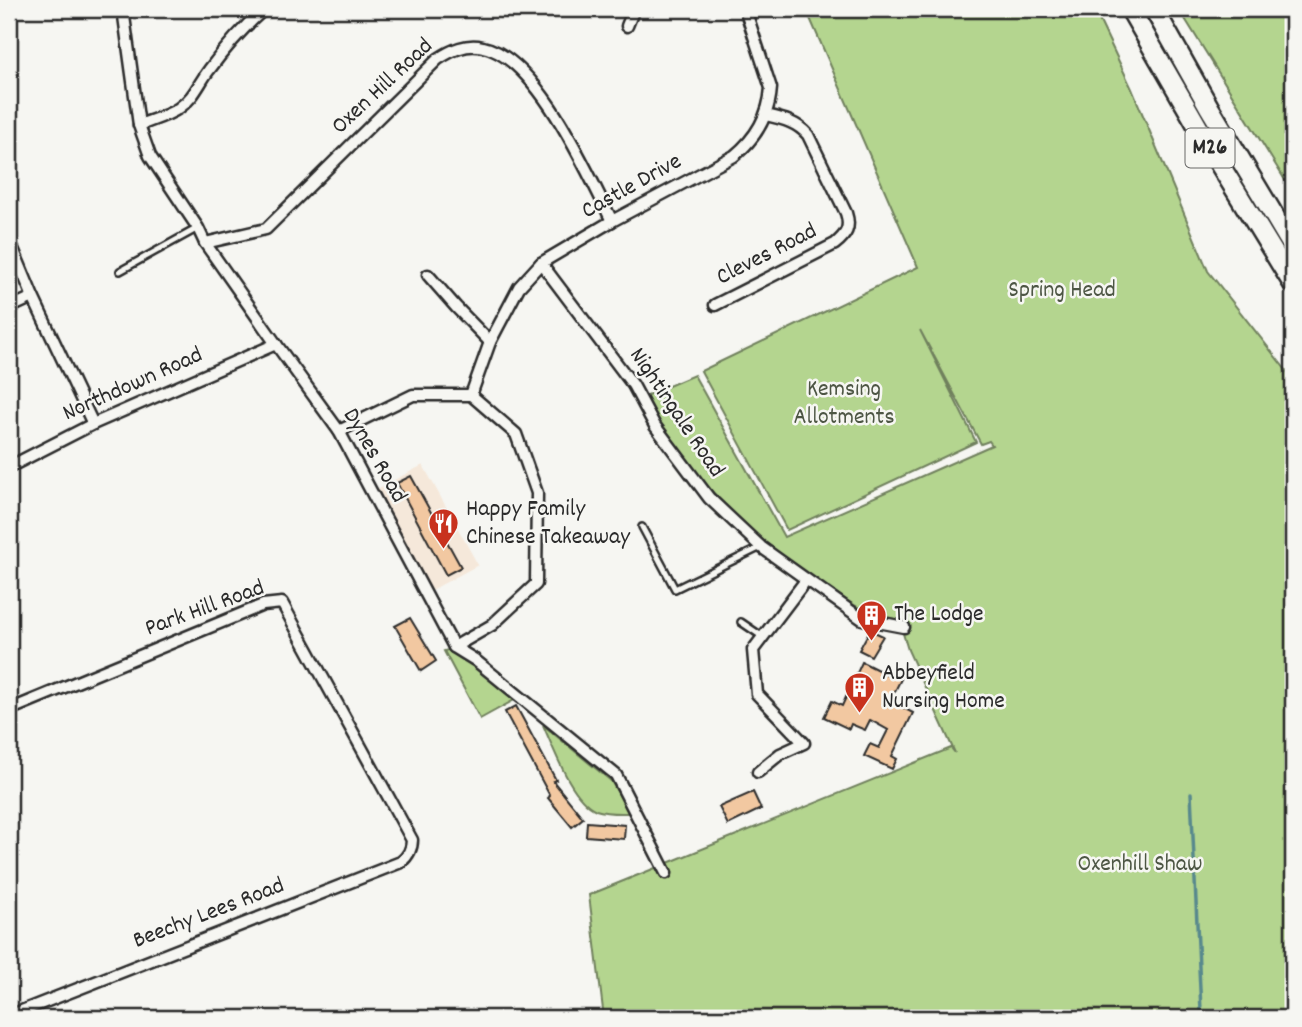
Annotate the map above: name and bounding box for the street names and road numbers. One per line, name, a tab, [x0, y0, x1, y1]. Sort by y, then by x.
street label: Oxen Hill Road	[324, 31, 442, 143]
road number: M26	[1186, 128, 1234, 168]
street label: Castle Drive	[576, 145, 688, 229]
street label: Cleves Road	[711, 215, 823, 295]
street label: Northdown Road	[57, 339, 209, 431]
street label: Nightingale Road	[620, 341, 732, 485]
street label: Dynes Road	[333, 402, 415, 510]
street label: Park Hill Road	[141, 572, 269, 646]
street label: Beechy Lees Road	[128, 869, 290, 959]

